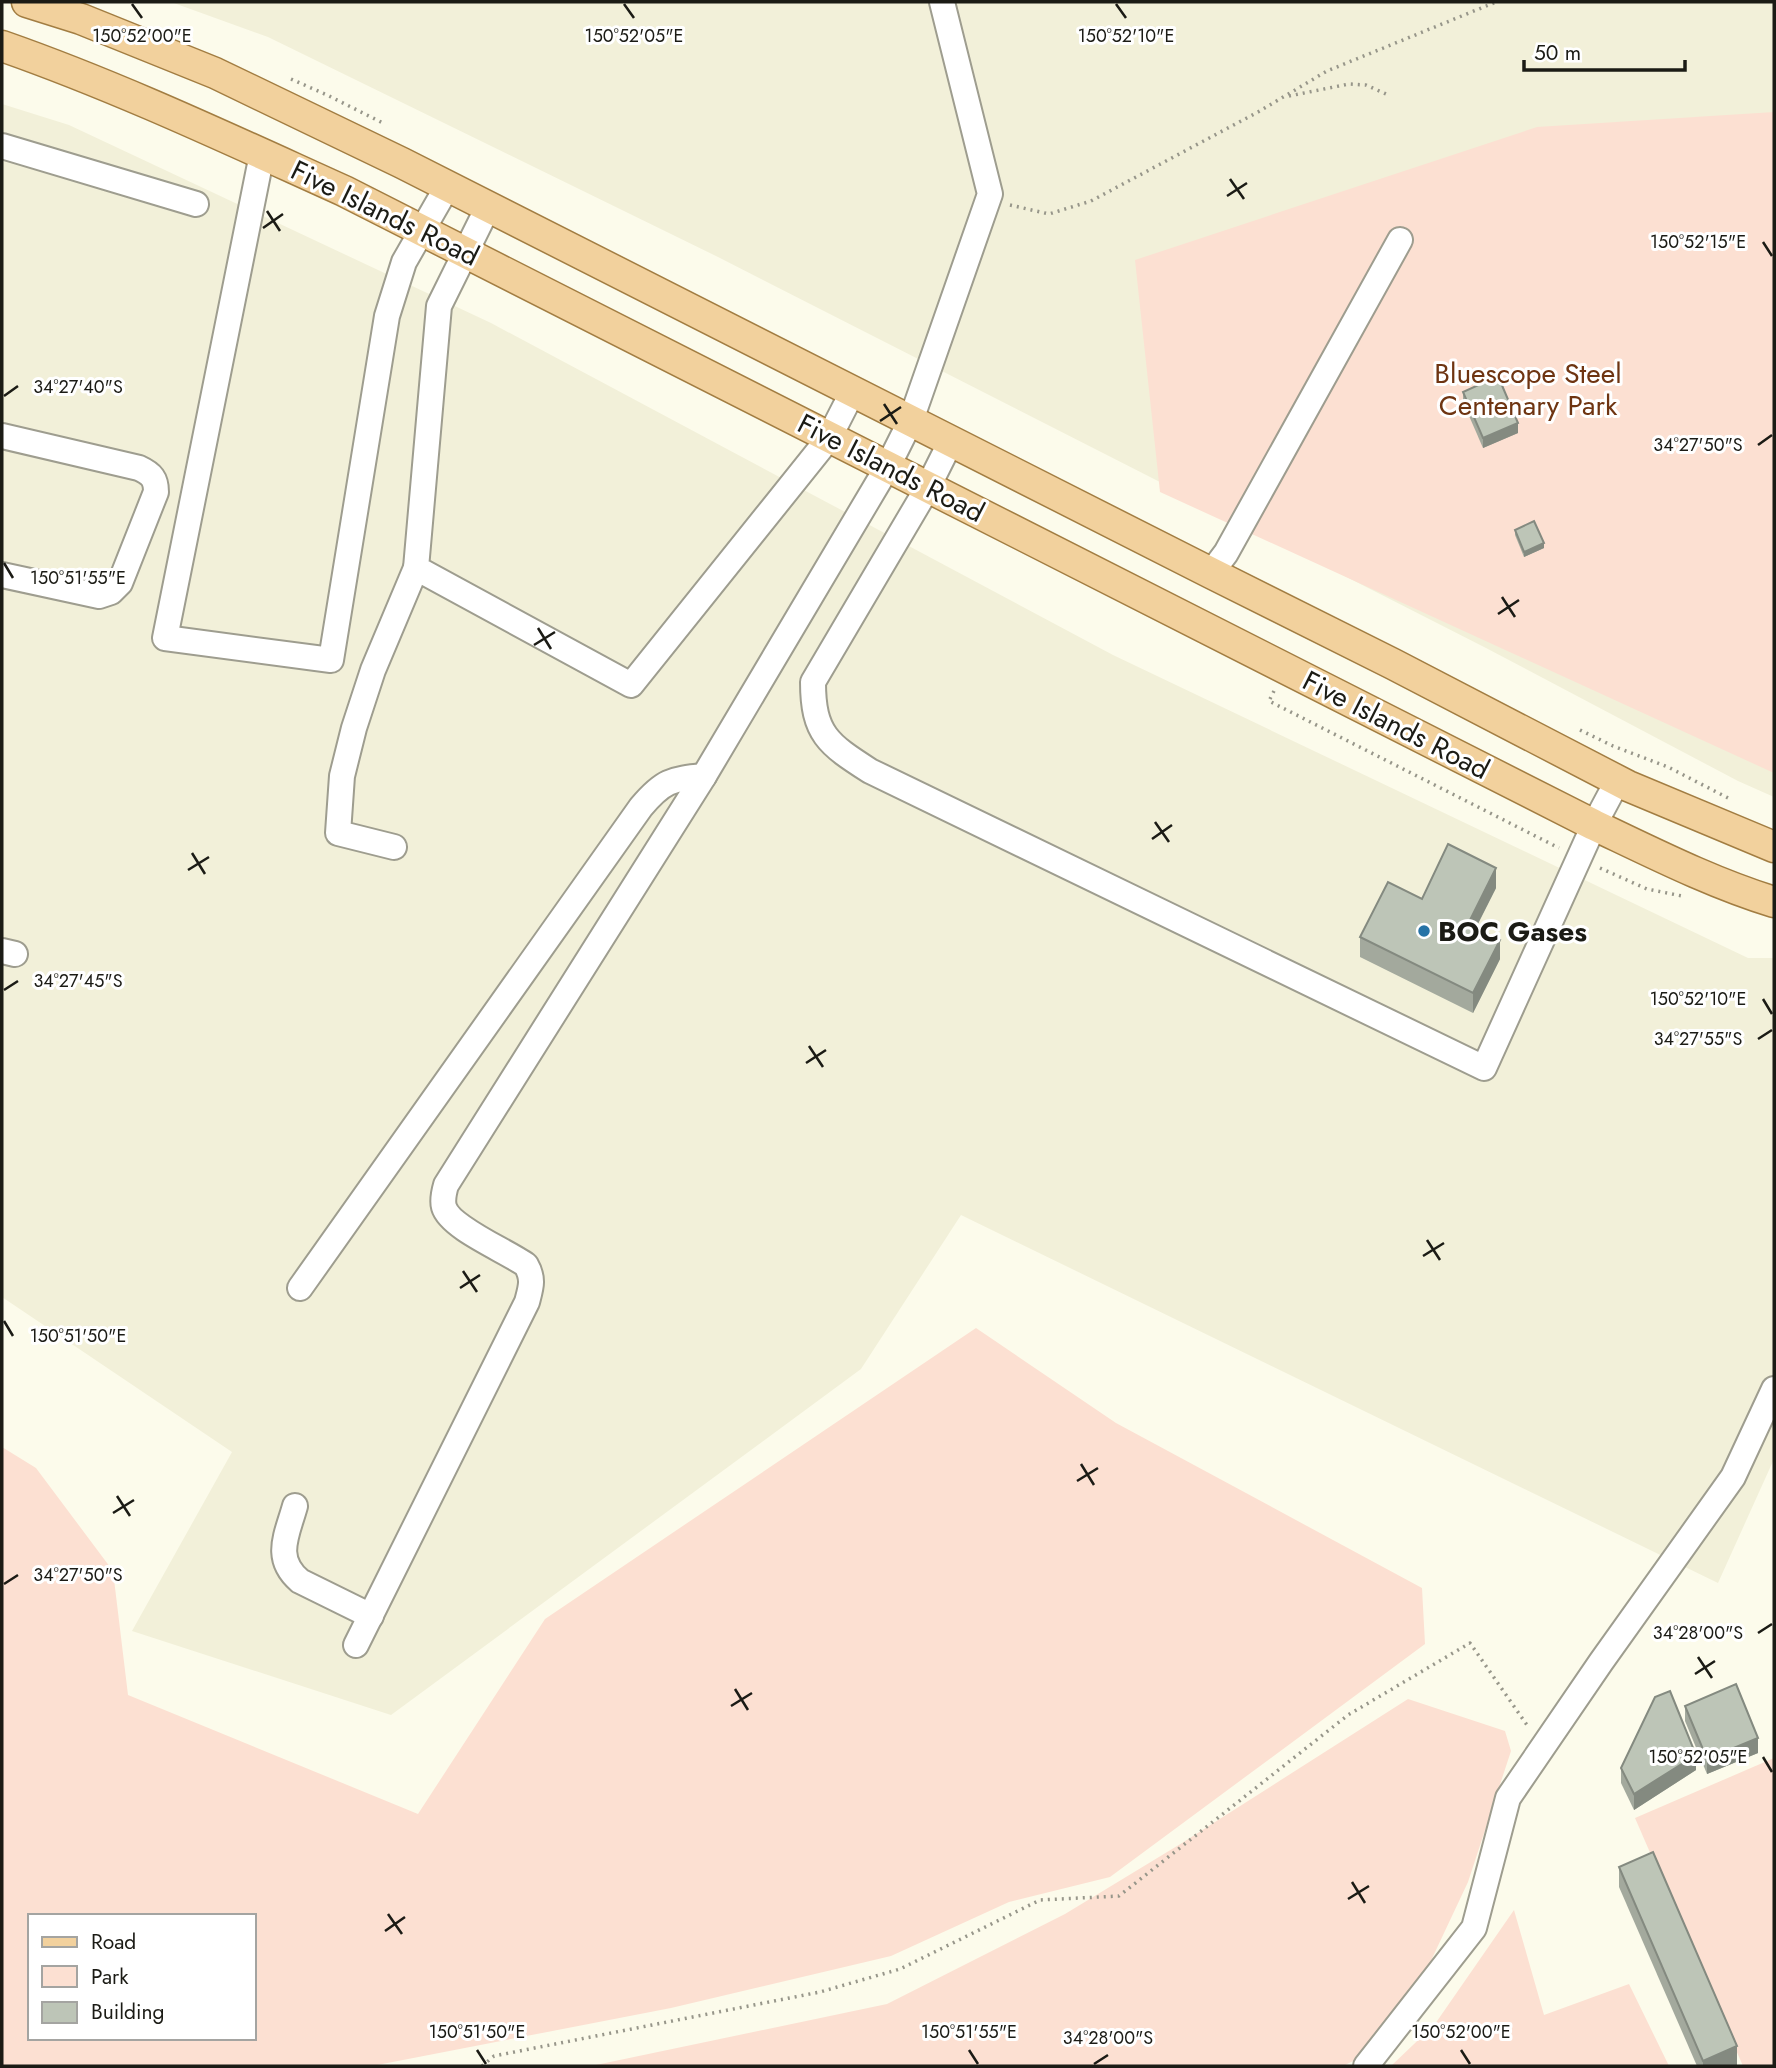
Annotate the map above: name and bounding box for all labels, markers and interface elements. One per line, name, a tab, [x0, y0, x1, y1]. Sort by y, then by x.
text: 150°52'00"E	[92, 23, 192, 49]
text: 150°52'05"E	[585, 23, 683, 49]
text: 150°52'10"E	[1078, 23, 1174, 49]
scale bar	[1524, 28, 1685, 72]
text: 50 m	[1534, 38, 1581, 68]
street label: Five Islands Road	[284, 150, 486, 276]
text: 150°52'15"E	[1650, 229, 1746, 255]
park label: Bluescope Steel Centenary Park	[1434, 353, 1622, 426]
text: 34°27'40"S	[33, 374, 123, 400]
street label: Five Islands Road	[790, 403, 992, 533]
text: 34°27'50"S	[1653, 432, 1743, 458]
text: 150°51'55"E	[30, 565, 126, 591]
street label: Five Islands Road	[1295, 660, 1497, 790]
place label: BOC Gases	[1438, 911, 1587, 952]
marker: BOC Gases	[1416, 923, 1432, 939]
text: 34°27'45"S	[33, 968, 123, 994]
text: 150°52'10"E	[1650, 986, 1746, 1012]
text: 34°27'55"S	[1654, 1026, 1742, 1052]
text: 150°51'50"E	[30, 1323, 126, 1349]
text: 34°27'50"S	[33, 1562, 123, 1588]
text: 34°28'00"S	[1653, 1620, 1743, 1646]
text: 150°52'05"E	[1649, 1744, 1747, 1770]
legend	[28, 1914, 256, 2040]
text: Road	[91, 1927, 136, 1957]
text: Park	[91, 1962, 129, 1992]
text: Building	[91, 1997, 164, 2027]
text: 150°51'50"E	[429, 2019, 525, 2045]
text: 150°51'55"E	[921, 2019, 1017, 2045]
text: 150°52'00"E	[1411, 2019, 1511, 2045]
text: 34°28'00"S	[1063, 2025, 1153, 2051]

